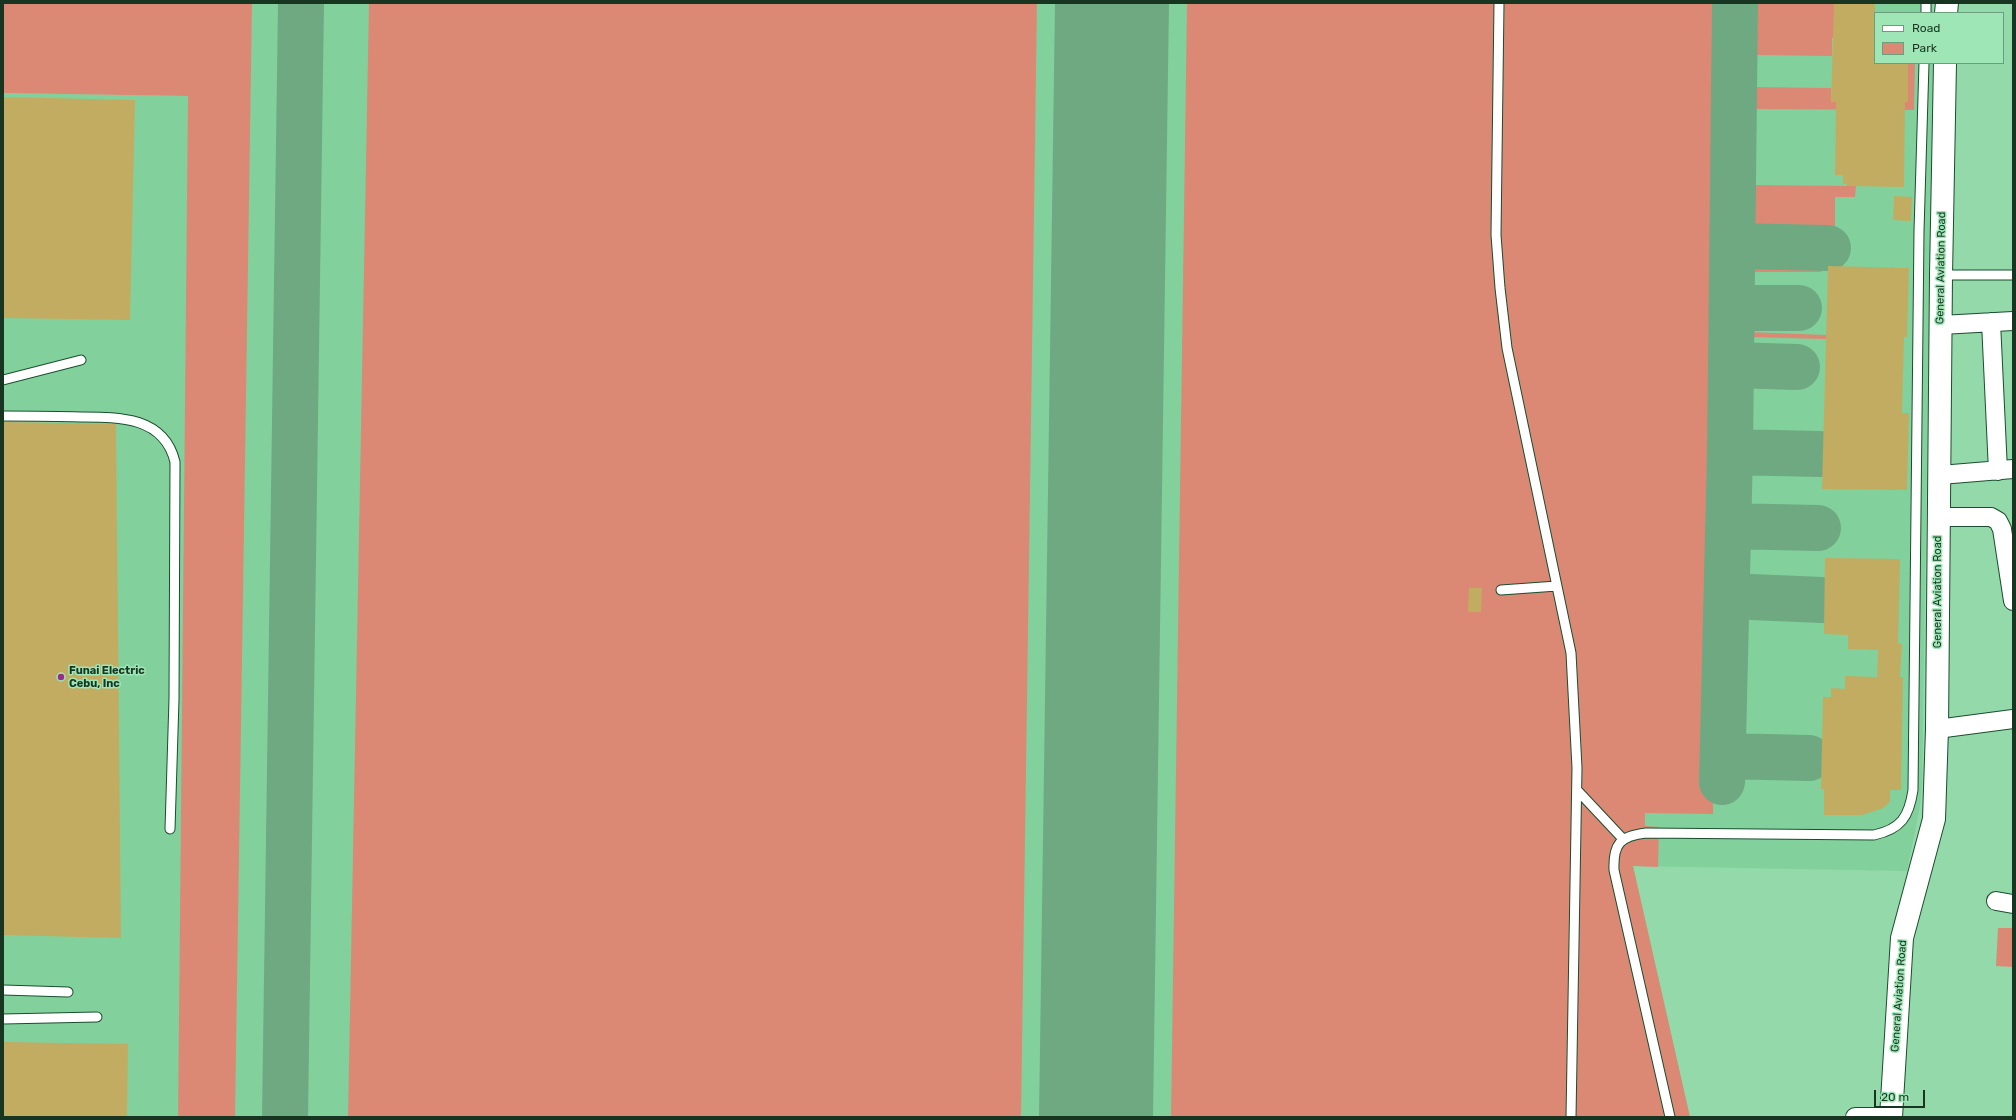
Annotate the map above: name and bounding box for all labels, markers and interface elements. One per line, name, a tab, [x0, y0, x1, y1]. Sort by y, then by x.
legend	[1874, 12, 2004, 64]
text: Road	[1912, 21, 1940, 35]
text: Park	[1912, 41, 1937, 55]
street label: General Aviation Road	[1933, 212, 1949, 324]
street label: General Aviation Road	[1931, 536, 1945, 648]
place label: Funai Electric Cebu, Inc	[69, 664, 145, 690]
marker: Funai Electric Cebu, Inc	[56, 672, 66, 682]
street label: General Aviation Road	[1888, 939, 1910, 1053]
scale bar	[1876, 1082, 1927, 1108]
text: 20 m	[1881, 1090, 1909, 1104]

